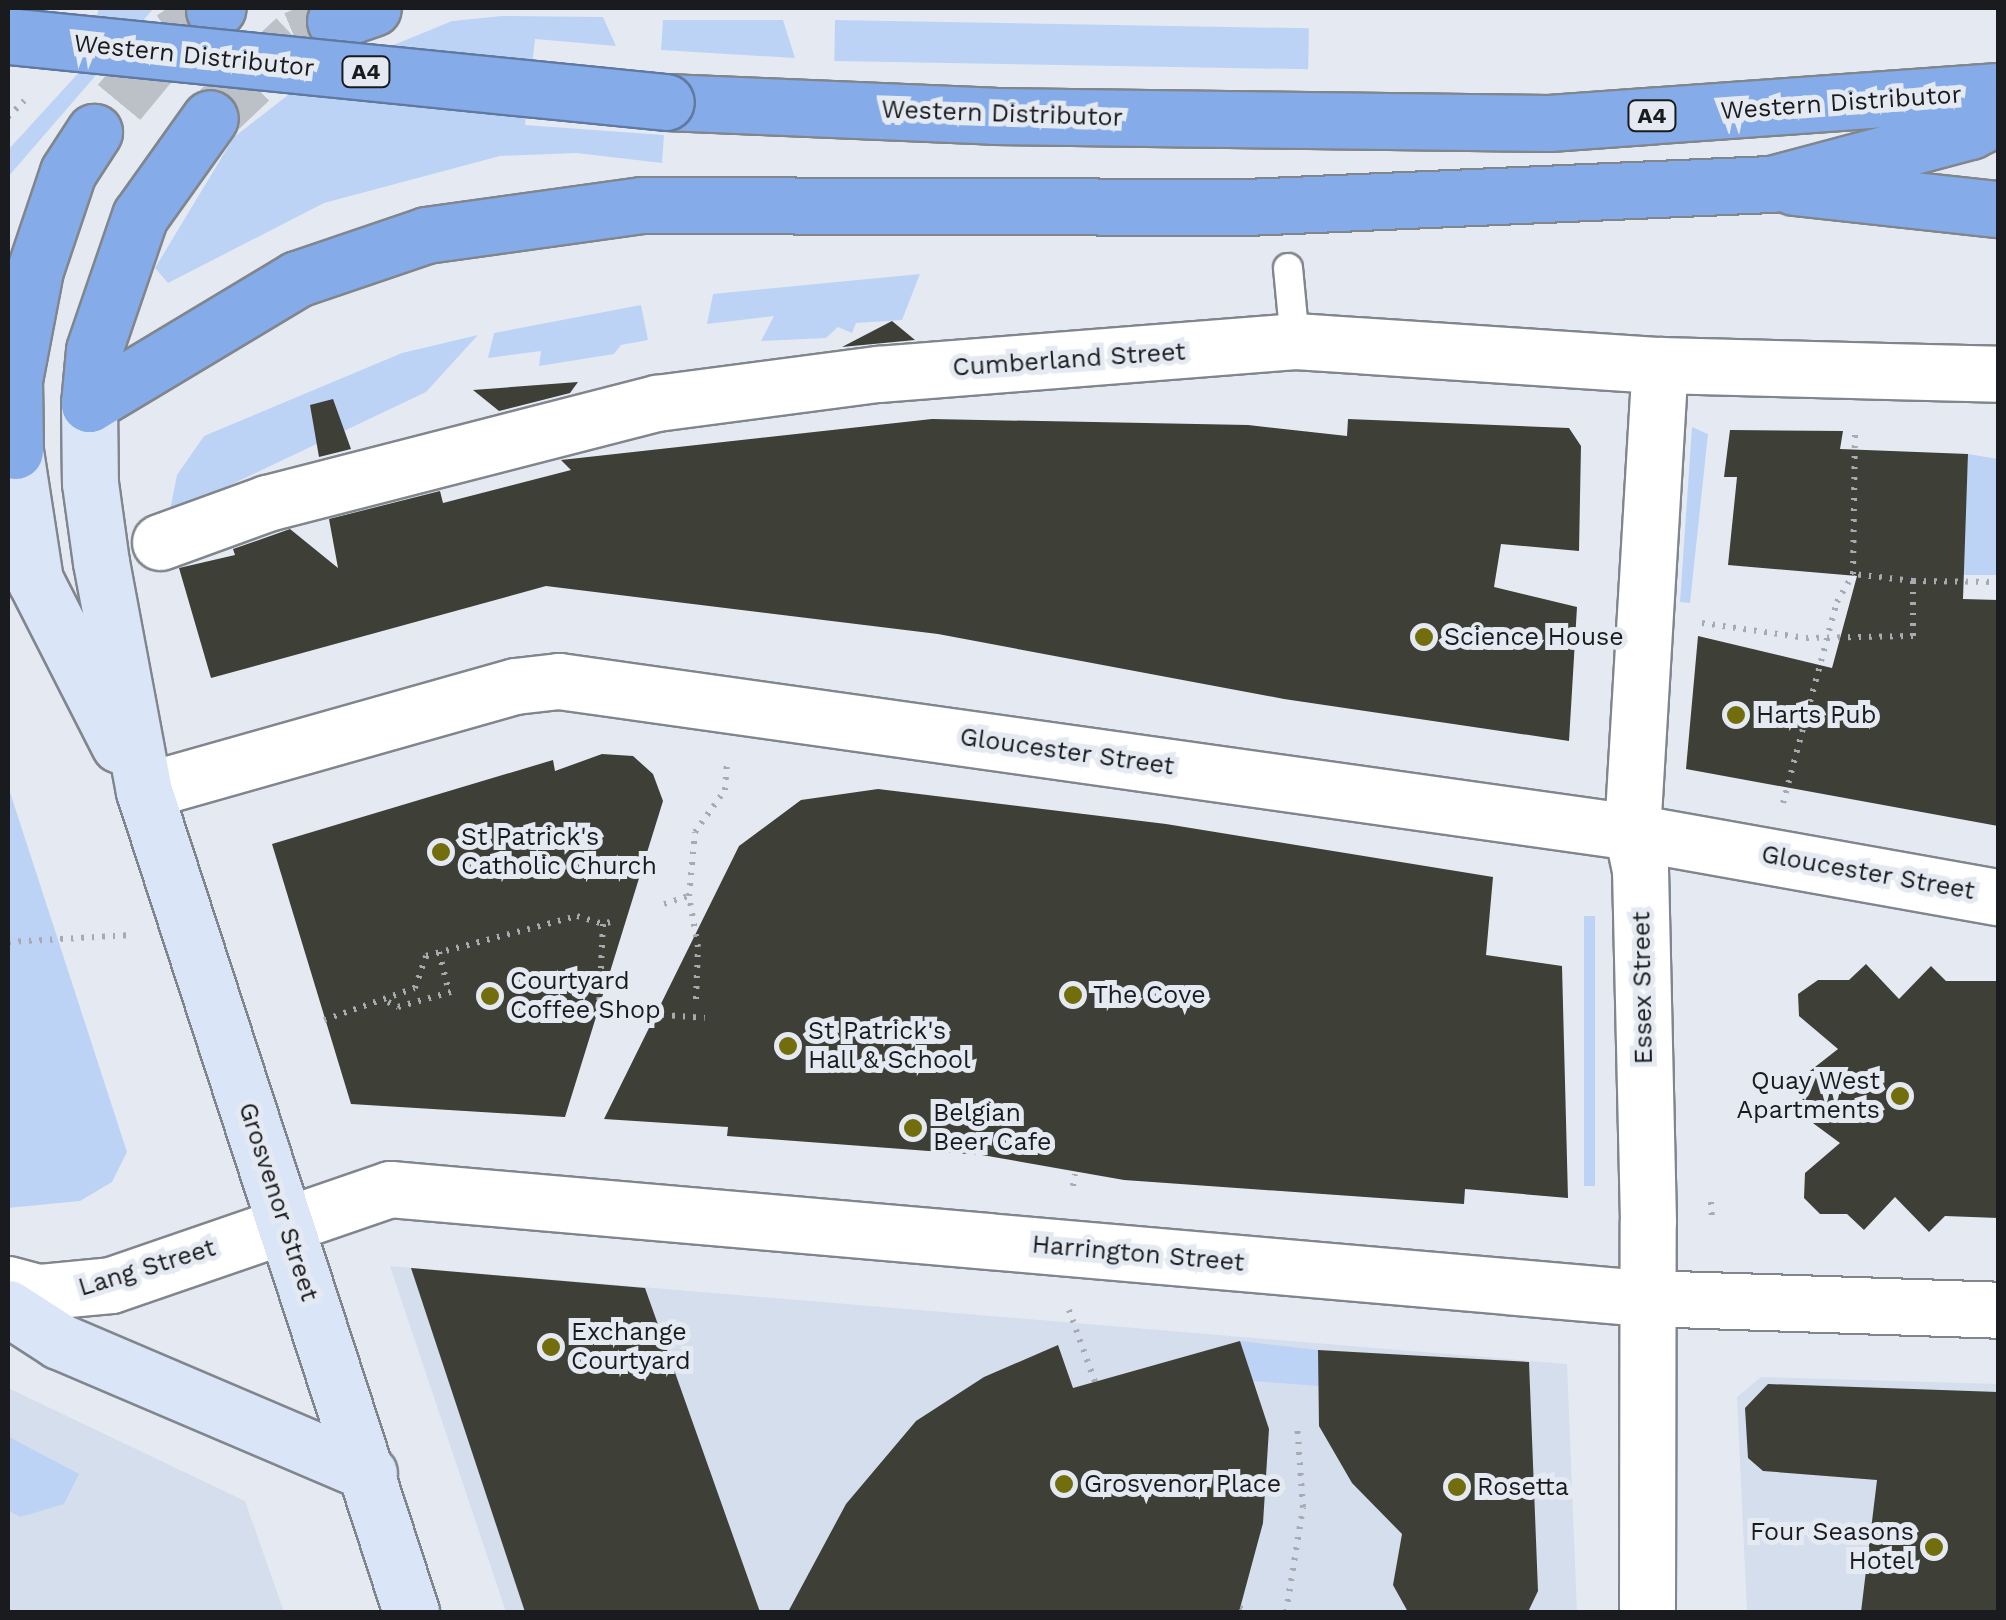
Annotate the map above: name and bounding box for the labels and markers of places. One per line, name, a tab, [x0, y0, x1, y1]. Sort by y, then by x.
place label: Science House	[1444, 622, 1624, 652]
marker: Science House	[1413, 626, 1435, 648]
place label: Harts Pub	[1756, 700, 1876, 730]
marker: Harts Pub	[1725, 704, 1747, 726]
place label: St Patrick's Catholic Church	[461, 823, 657, 882]
marker: St Patrick's Catholic Church	[430, 841, 452, 863]
place label: Courtyard Coffee Shop	[510, 967, 661, 1026]
place label: The Cove	[1093, 980, 1206, 1010]
marker: The Cove	[1062, 984, 1084, 1006]
marker: Courtyard Coffee Shop	[479, 985, 501, 1007]
place label: St Patrick's Hall & School	[808, 1017, 971, 1076]
marker: St Patrick's Hall & School	[777, 1035, 799, 1057]
place label: Quay West Apartments	[1737, 1067, 1880, 1126]
marker: Quay West Apartments	[1889, 1085, 1911, 1107]
place label: Belgian Beer Cafe	[933, 1099, 1052, 1158]
marker: Belgian Beer Cafe	[902, 1117, 924, 1139]
place label: Exchange Courtyard	[571, 1318, 691, 1377]
marker: Exchange Courtyard	[540, 1336, 562, 1358]
place label: Grosvenor Place	[1084, 1469, 1282, 1499]
place label: Rosetta	[1477, 1472, 1569, 1502]
marker: Grosvenor Place	[1053, 1473, 1075, 1495]
marker: Rosetta	[1446, 1476, 1468, 1498]
place label: Four Seasons Hotel	[1750, 1518, 1914, 1577]
marker: Four Seasons Hotel	[1923, 1536, 1945, 1558]

